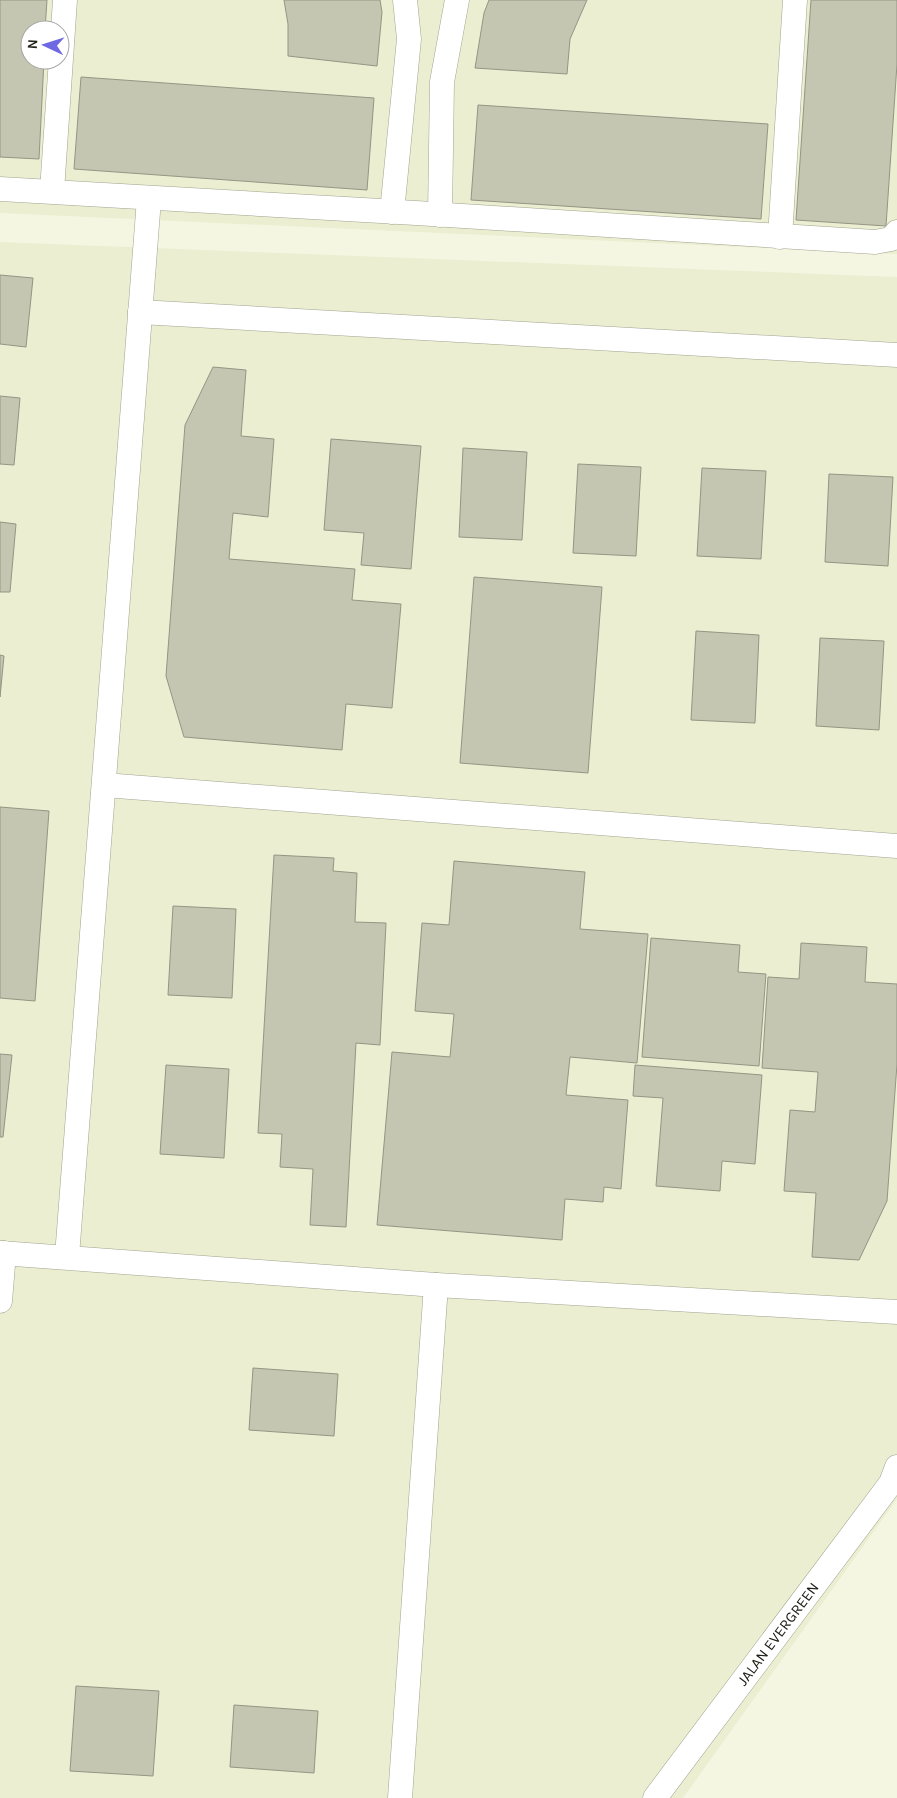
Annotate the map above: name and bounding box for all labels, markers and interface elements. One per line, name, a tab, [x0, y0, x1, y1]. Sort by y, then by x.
north arrow	[20, 20, 70, 70]
text: N	[24, 39, 41, 50]
street label: JALAN EVERGREEN	[733, 1579, 823, 1689]

